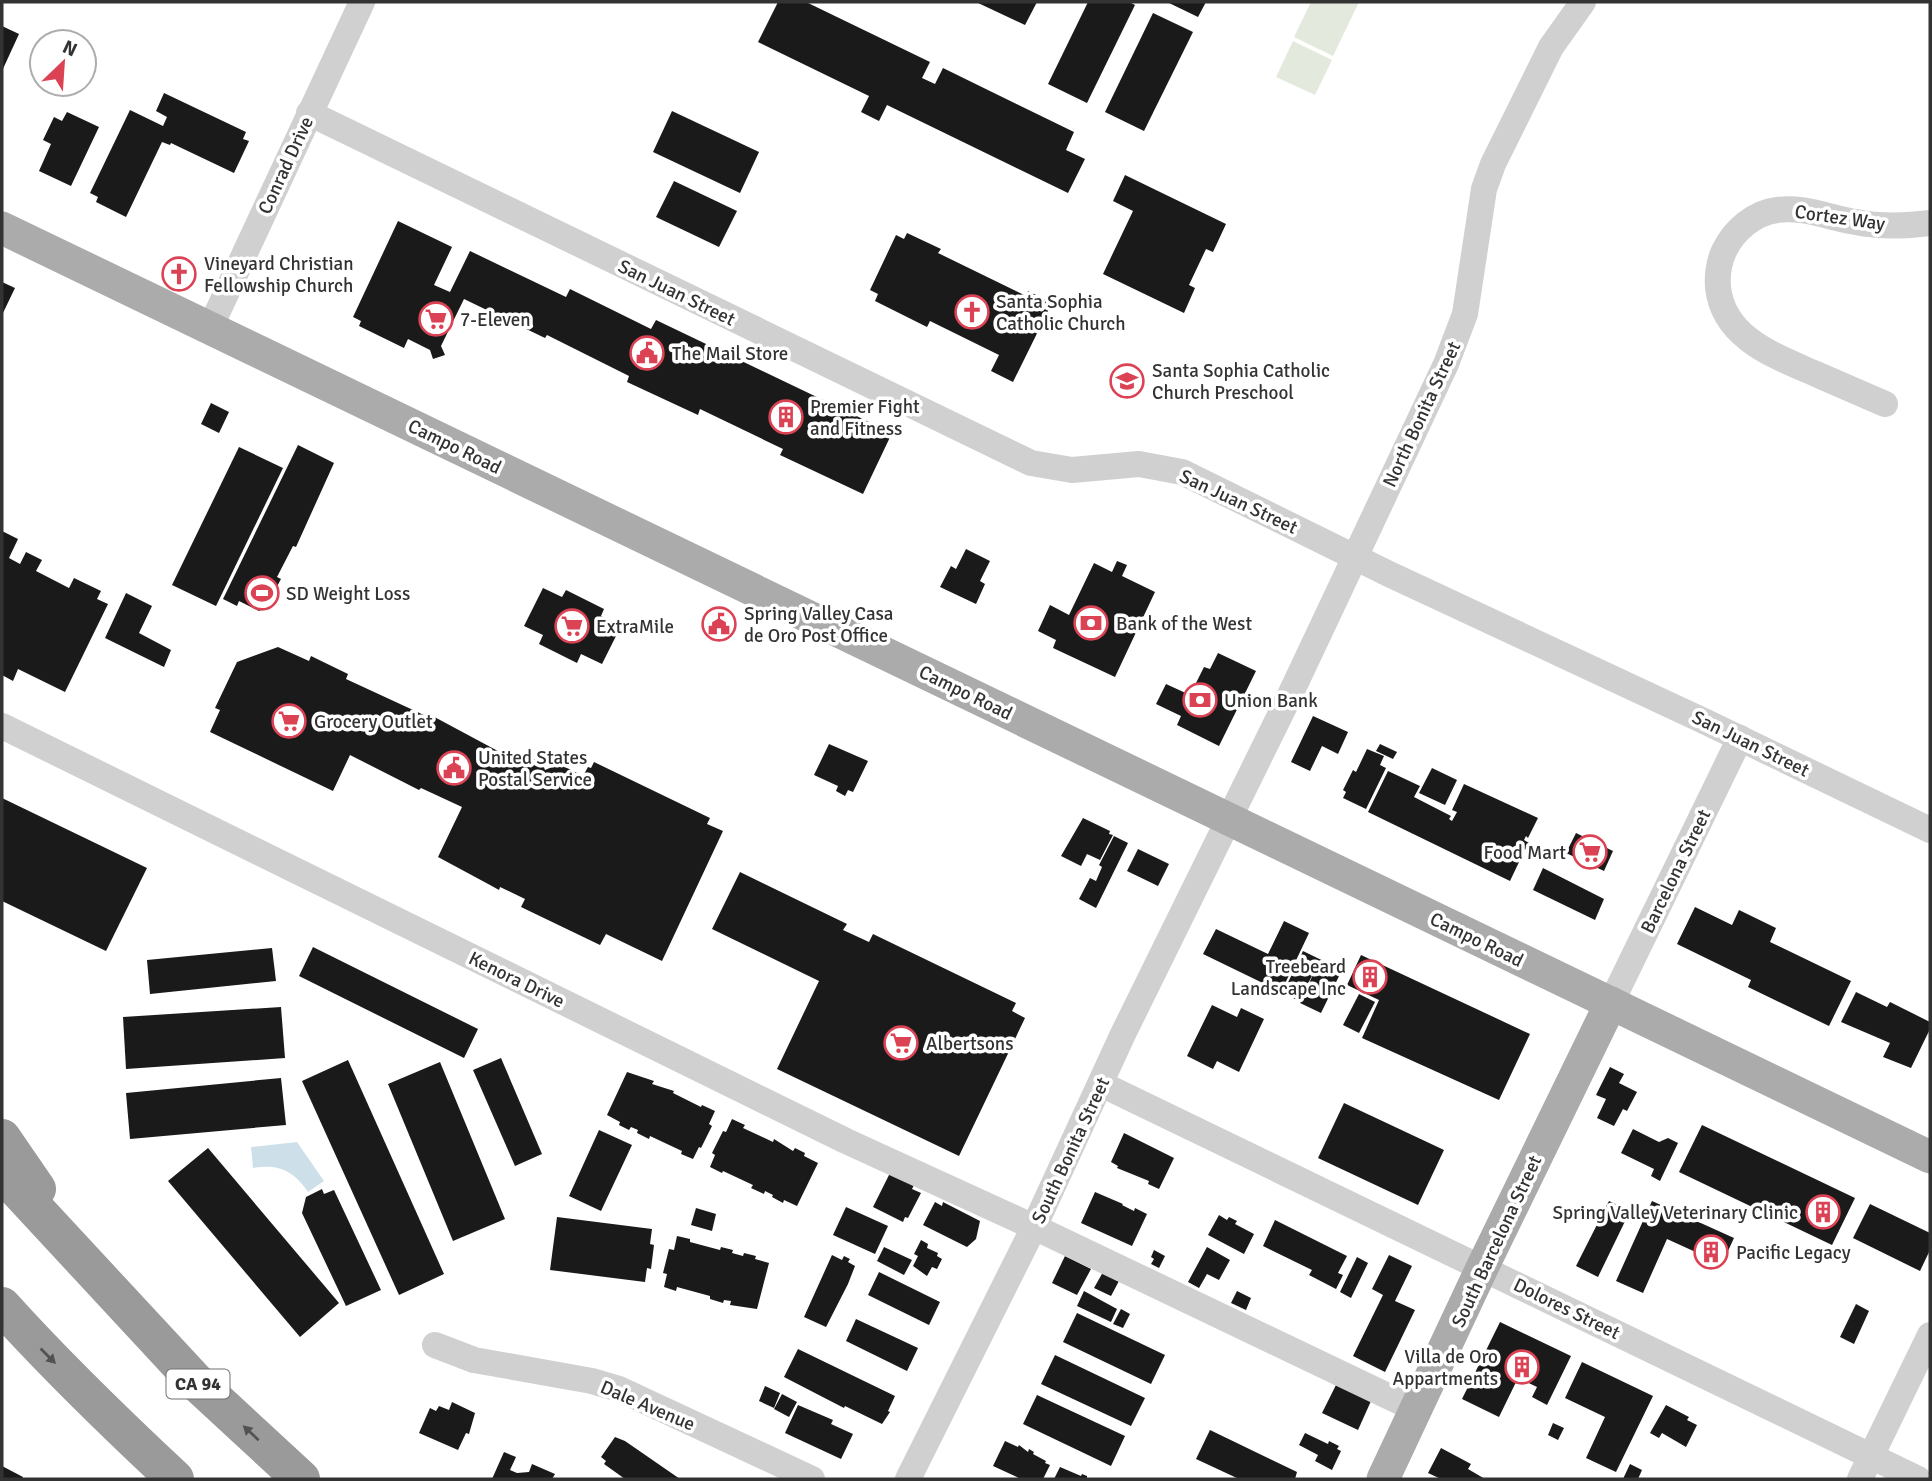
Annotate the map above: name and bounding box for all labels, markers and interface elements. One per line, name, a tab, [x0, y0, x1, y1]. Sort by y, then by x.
north arrow	[28, 28, 98, 98]
text: N	[59, 35, 81, 62]
street label: Conrad Drive	[253, 113, 319, 218]
street label: Cortez Way	[1793, 200, 1887, 236]
place label: Vineyard Christian Fellowship Church	[204, 252, 354, 298]
street label: San Juan Street	[614, 254, 739, 332]
church icon: Vineyard Christian Fellowship Church	[160, 255, 198, 293]
place label: Santa Sophia Catholic Church	[996, 290, 1126, 336]
church icon: Santa Sophia Catholic Church	[953, 293, 991, 331]
supermarket icon: 7-Eleven	[417, 300, 455, 338]
place label: 7-Eleven	[460, 308, 531, 332]
public building icon: The Mail Store	[628, 334, 666, 372]
street label: North Bonita Street	[1378, 337, 1466, 491]
place label: The Mail Store	[672, 342, 788, 366]
place label: Santa Sophia Catholic Church Preschool	[1152, 359, 1330, 405]
school or university icon: Santa Sophia Catholic Church Preschool	[1108, 362, 1146, 400]
place label: Premier Fight and Fitness	[810, 395, 920, 441]
building icon: Premier Fight and Fitness	[767, 398, 805, 436]
street label: Campo Road	[404, 414, 505, 480]
street label: San Juan Street	[1176, 464, 1302, 540]
sports icon: SD Weight Loss	[243, 574, 281, 612]
place label: SD Weight Loss	[286, 582, 410, 606]
place label: Spring Valley Casa de Oro Post Office	[744, 602, 893, 648]
bank icon: Bank of the West	[1072, 604, 1110, 642]
public building icon: Spring Valley Casa de Oro Post Office	[700, 605, 738, 643]
supermarket icon: ExtraMile	[553, 607, 591, 645]
place label: Bank of the West	[1116, 612, 1252, 636]
place label: ExtraMile	[596, 615, 674, 639]
street label: Campo Road	[915, 660, 1016, 726]
bank icon: Union Bank	[1181, 681, 1219, 719]
place label: Union Bank	[1224, 689, 1318, 713]
supermarket icon: Grocery Outlet	[270, 702, 308, 740]
street label: San Juan Street	[1688, 705, 1813, 783]
place label: Grocery Outlet	[314, 710, 433, 734]
place label: United States Postal Service	[478, 746, 592, 792]
public building icon: United States Postal Service	[435, 749, 473, 787]
street label: Barcelona Street	[1636, 805, 1716, 937]
supermarket icon: Food Mart	[1571, 833, 1609, 871]
place label: Food Mart	[1484, 841, 1566, 865]
street label: Campo Road	[1426, 907, 1527, 973]
street label: Kenora Drive	[465, 946, 569, 1013]
place label: Treebeard Landscape Inc	[1231, 955, 1346, 1001]
building icon: Treebeard Landscape Inc	[1351, 958, 1389, 996]
supermarket icon: Albertsons	[882, 1024, 920, 1062]
place label: Albertsons	[926, 1032, 1013, 1056]
street label: South Bonita Street	[1026, 1073, 1115, 1227]
street label: South Barcelona Street	[1446, 1151, 1547, 1331]
building icon: Spring Valley Veterinary Clinic	[1804, 1193, 1842, 1231]
place label: Spring Valley Veterinary Clinic	[1552, 1201, 1798, 1225]
building icon: Pacific Legacy	[1692, 1233, 1730, 1271]
place label: Pacific Legacy	[1736, 1241, 1851, 1265]
street label: Dolores Street	[1509, 1273, 1624, 1345]
place label: Villa de Oro Appartments	[1393, 1345, 1498, 1391]
one-way arrow	[40, 1348, 56, 1364]
building icon: Villa de Oro Appartments	[1503, 1348, 1541, 1386]
road number: CA 94	[166, 1370, 230, 1399]
street label: Dale Avenue	[597, 1375, 698, 1437]
one-way arrow	[242, 1425, 260, 1441]

